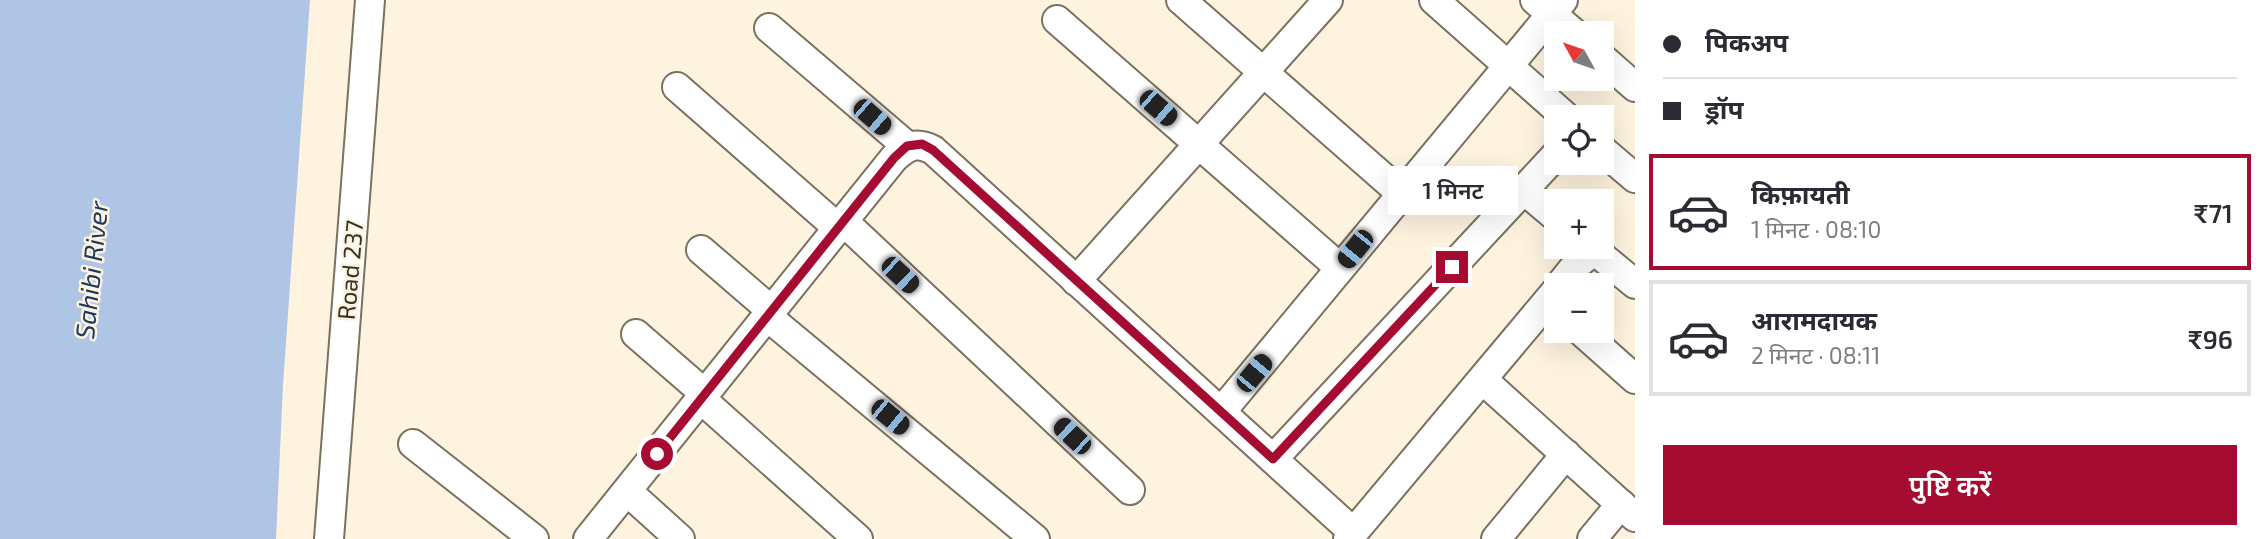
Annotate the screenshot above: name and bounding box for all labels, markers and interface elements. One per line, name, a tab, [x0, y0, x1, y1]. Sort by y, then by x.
north arrow	[1544, 21, 1614, 91]
map controls	[1544, 21, 1614, 343]
text: पिकअप	[1705, 26, 1788, 57]
car	[1136, 86, 1181, 130]
text: ड्रॉप	[1705, 93, 1743, 124]
car	[850, 95, 895, 139]
button: locate	[1544, 105, 1614, 175]
callout: 1 मिनट	[1387, 166, 1517, 215]
text: 1 मिनट	[1422, 176, 1484, 204]
text: किफ़ायती	[1751, 178, 1850, 209]
icon: car	[1667, 181, 1730, 244]
button: +	[1544, 189, 1614, 259]
text: ₹71	[2193, 197, 2233, 228]
water label: Sahibi River	[68, 199, 113, 340]
text: 1 मिनट · 08:10	[1751, 215, 1881, 243]
street label: Road 237	[331, 219, 368, 321]
car	[1334, 226, 1377, 272]
route end	[1436, 251, 1468, 283]
car	[878, 253, 923, 297]
button: −	[1544, 273, 1614, 343]
text: आरामदायक	[1751, 304, 1877, 335]
icon: car	[1667, 307, 1730, 370]
text: ₹96	[2188, 323, 2233, 354]
text: 2 मिनट · 08:11	[1751, 341, 1880, 369]
car	[1233, 350, 1276, 396]
car	[868, 396, 913, 438]
car	[1050, 414, 1095, 458]
route start	[641, 438, 673, 470]
button: पुष्टि करें	[1663, 445, 2237, 525]

